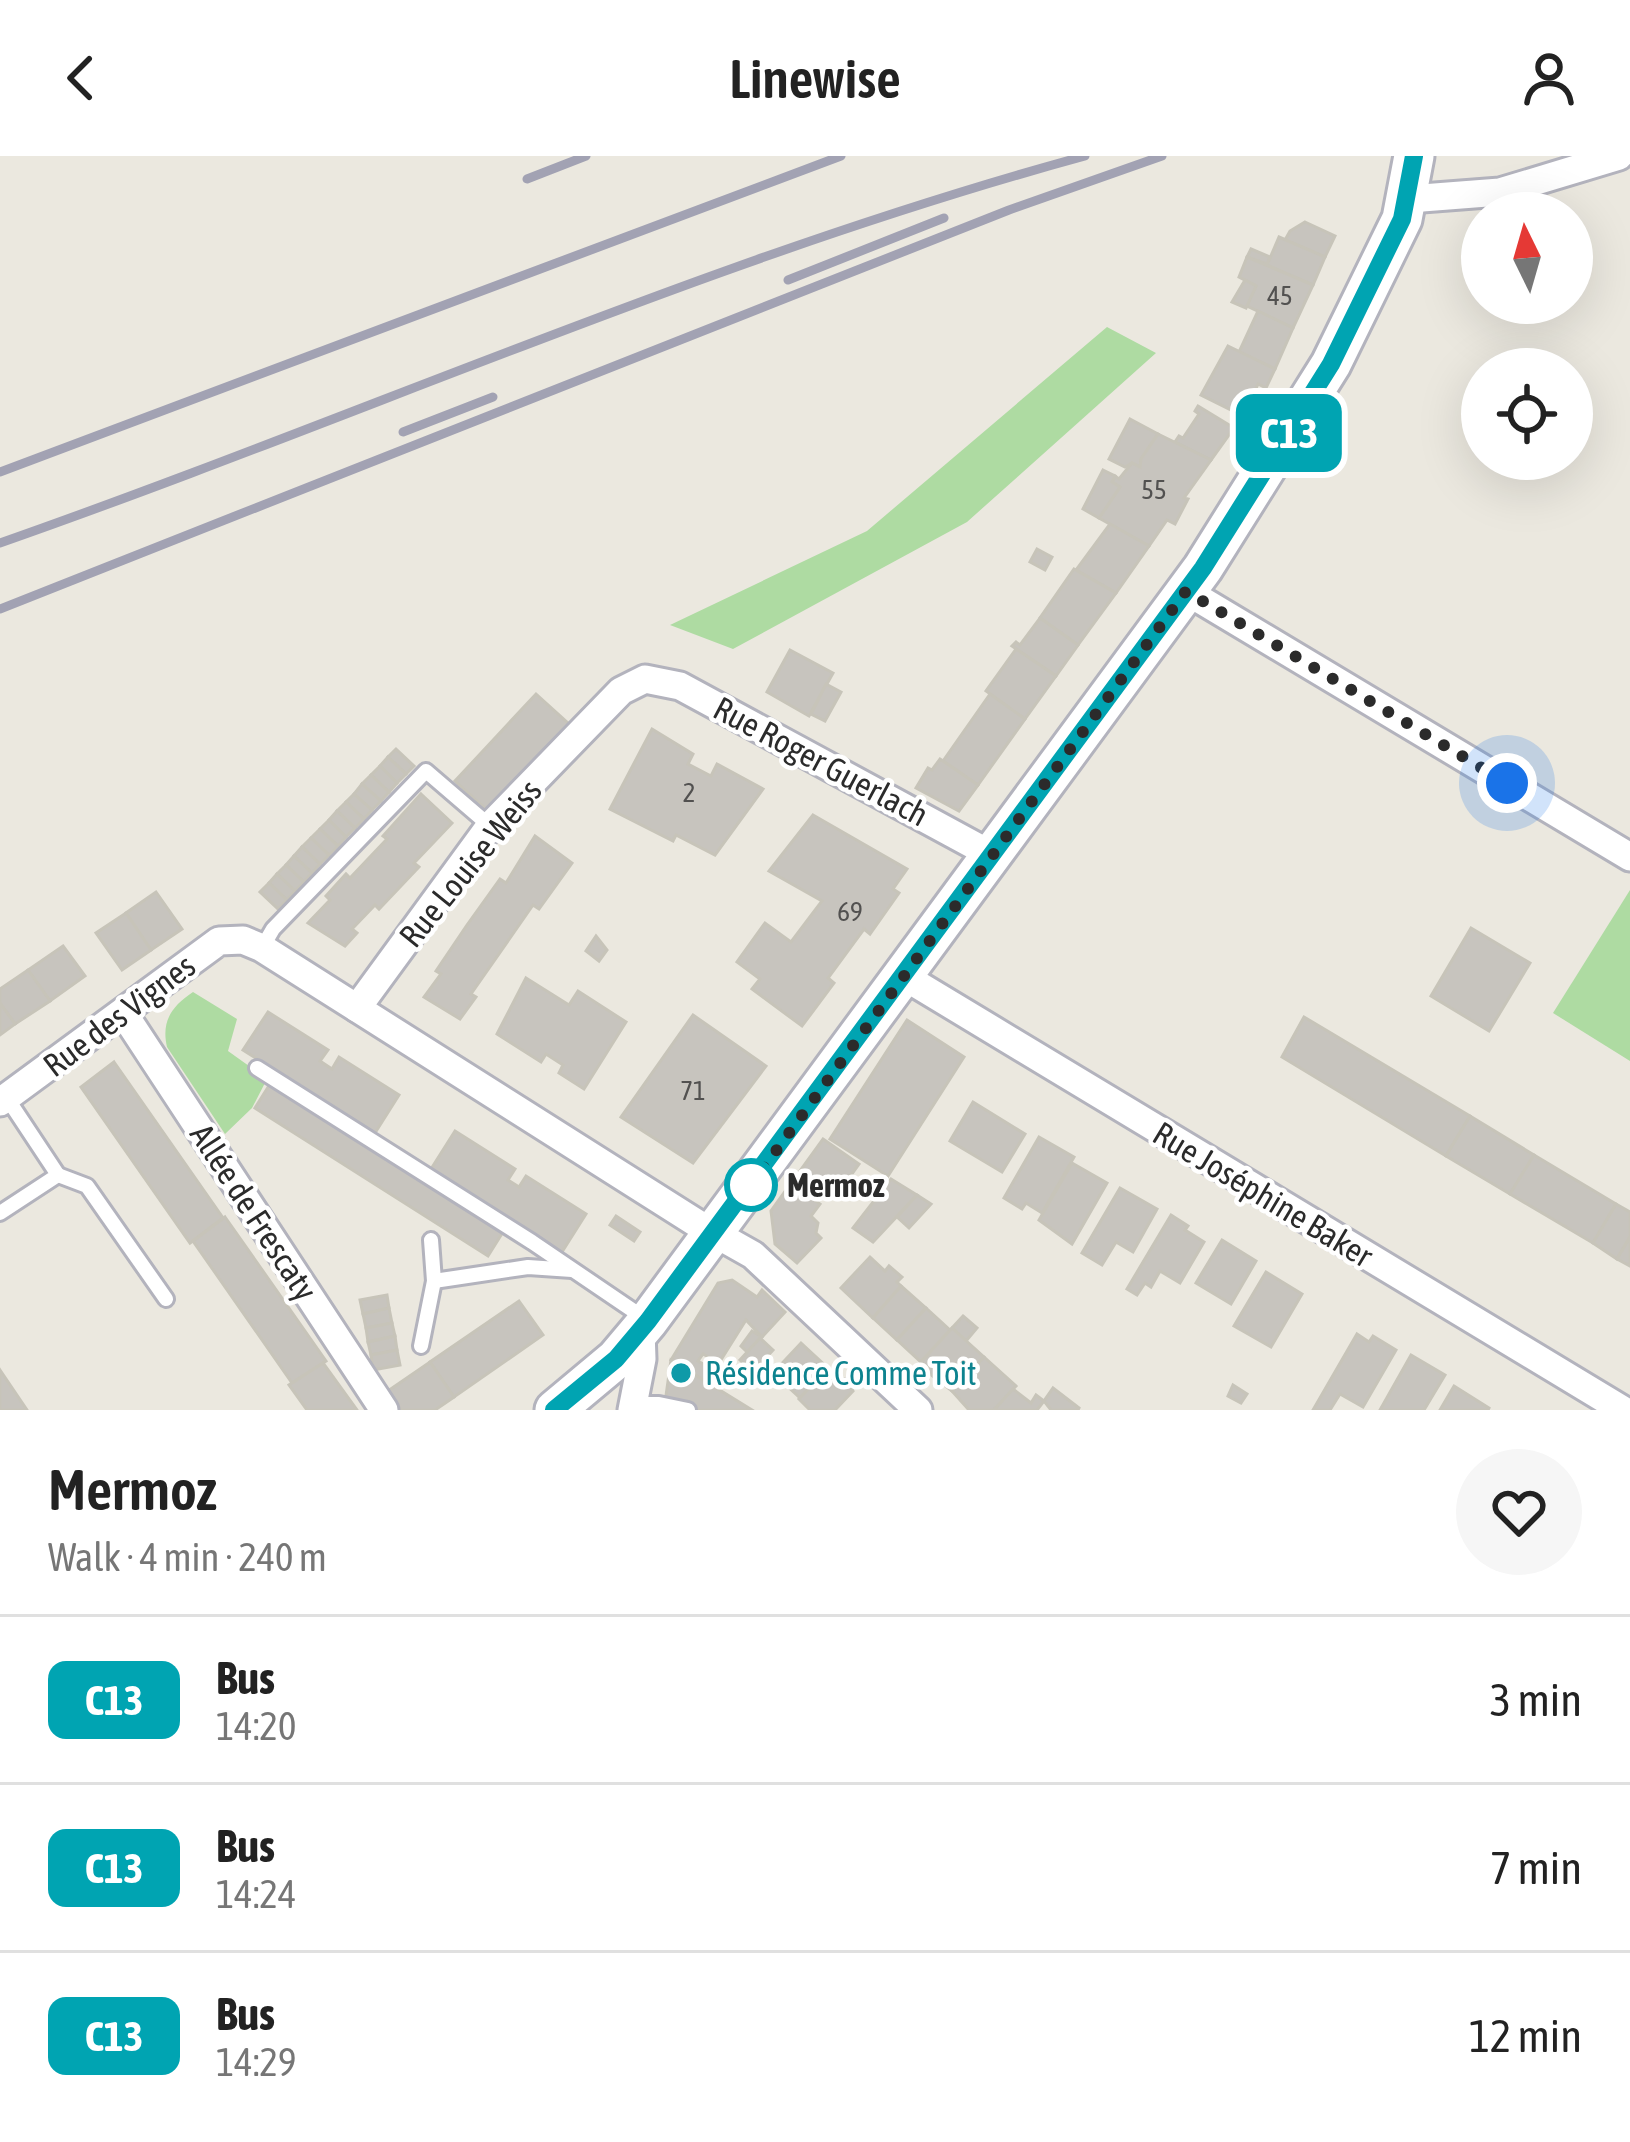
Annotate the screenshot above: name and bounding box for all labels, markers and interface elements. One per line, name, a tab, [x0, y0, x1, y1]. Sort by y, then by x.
icon: back	[48, 45, 114, 111]
icon: person	[1516, 45, 1582, 111]
text: Linewise	[729, 48, 901, 109]
north arrow	[1461, 192, 1593, 324]
map controls	[1461, 192, 1593, 480]
house number: 45	[1267, 280, 1293, 311]
button: locate	[1461, 348, 1593, 480]
line badge: C13	[1220, 394, 1358, 472]
text: C13	[1260, 409, 1318, 457]
house number: 55	[1141, 474, 1167, 505]
street label: Rue Roger Guerlach	[707, 689, 935, 833]
your location	[1477, 753, 1537, 813]
street label: Rue Louise Weiss	[391, 772, 549, 954]
house number: 2	[683, 777, 695, 808]
house number: 69	[837, 896, 863, 927]
street label: Rue des Vignes	[36, 946, 202, 1084]
house number: 71	[680, 1075, 706, 1106]
street label: Rue Joséphine Baker	[1147, 1114, 1381, 1275]
street label: Allée de Frescaty	[183, 1117, 325, 1307]
marker: Mermoz	[726, 1160, 776, 1210]
place label: Mermoz	[787, 1166, 885, 1204]
place label: Résidence Comme Toit	[705, 1354, 977, 1392]
marker: Résidence Comme Toit	[668, 1360, 694, 1386]
button: heart	[1456, 1449, 1582, 1575]
text: Mermoz	[48, 1457, 217, 1522]
text: Walk · 4 min · 240 m	[48, 1535, 327, 1579]
text: Bus	[216, 1652, 275, 1704]
text: 3 min	[1490, 1674, 1582, 1726]
text: C13	[85, 1676, 143, 1724]
text: 14:20	[216, 1704, 296, 1748]
text: Bus	[216, 1820, 275, 1872]
text: 7 min	[1490, 1842, 1582, 1894]
text: C13	[85, 1844, 143, 1892]
text: 14:24	[216, 1872, 296, 1916]
text: Bus	[216, 1988, 275, 2040]
text: 12 min	[1469, 2010, 1582, 2062]
text: C13	[85, 2012, 143, 2060]
text: 14:29	[216, 2040, 296, 2084]

